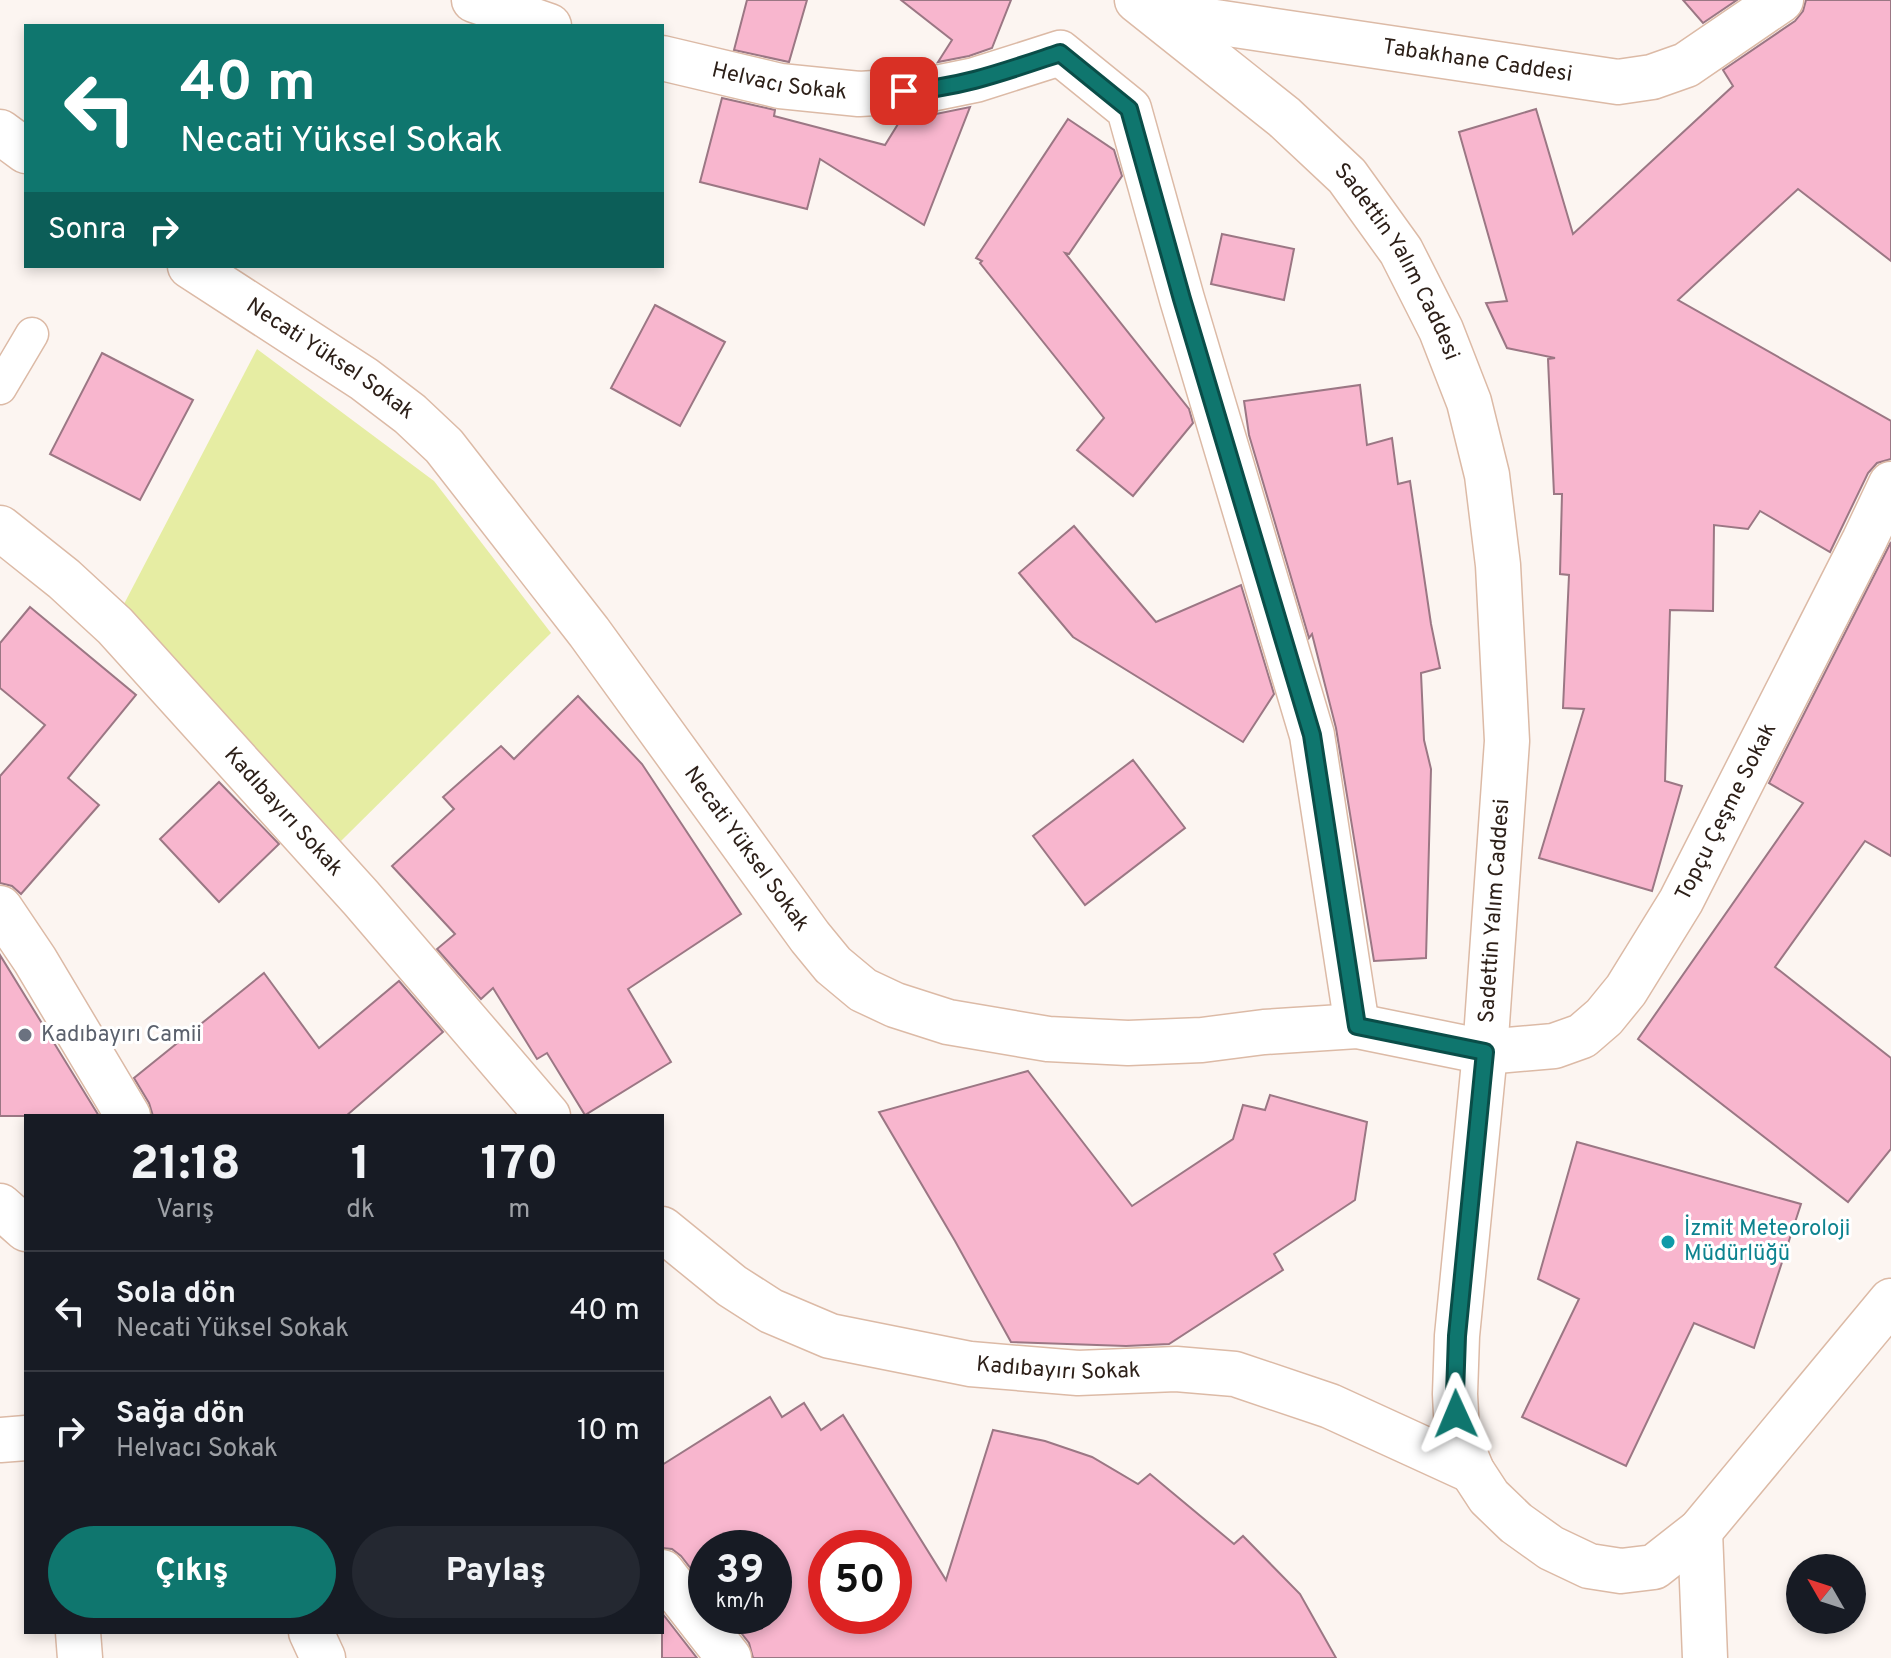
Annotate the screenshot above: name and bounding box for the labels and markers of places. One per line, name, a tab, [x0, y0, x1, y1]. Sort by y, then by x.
pin	[870, 57, 938, 125]
place label: Kadıbayırı Camii	[41, 1022, 202, 1049]
marker: Kadıbayırı Camii	[16, 1026, 34, 1044]
place label: İzmit Meteoroloji Müdürlüğü	[1684, 1214, 1850, 1268]
marker: İzmit Meteoroloji Müdürlüğü	[1659, 1233, 1677, 1251]

